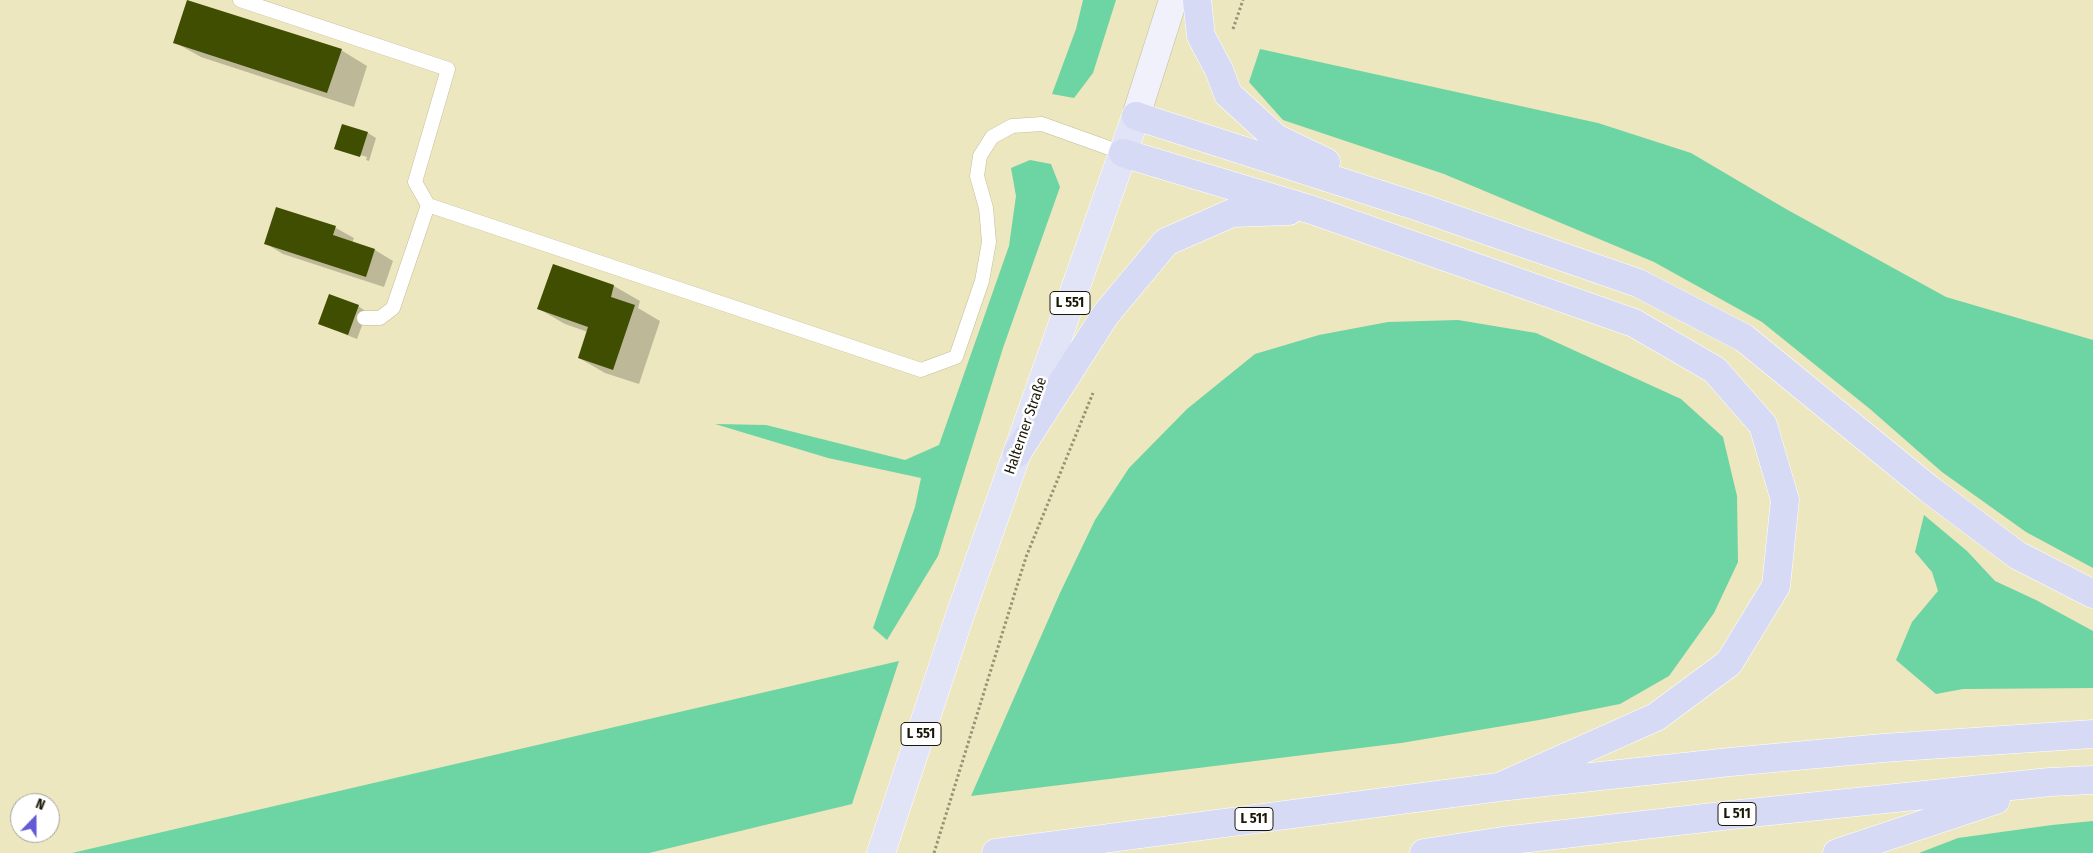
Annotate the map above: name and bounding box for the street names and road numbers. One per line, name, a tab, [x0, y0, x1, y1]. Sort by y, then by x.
road number: L 551	[1050, 292, 1090, 314]
street label: Halterner Straße	[1001, 375, 1051, 477]
road number: L 551	[901, 722, 941, 746]
road number: L 511	[1718, 802, 1756, 826]
road number: L 511	[1235, 808, 1273, 831]

